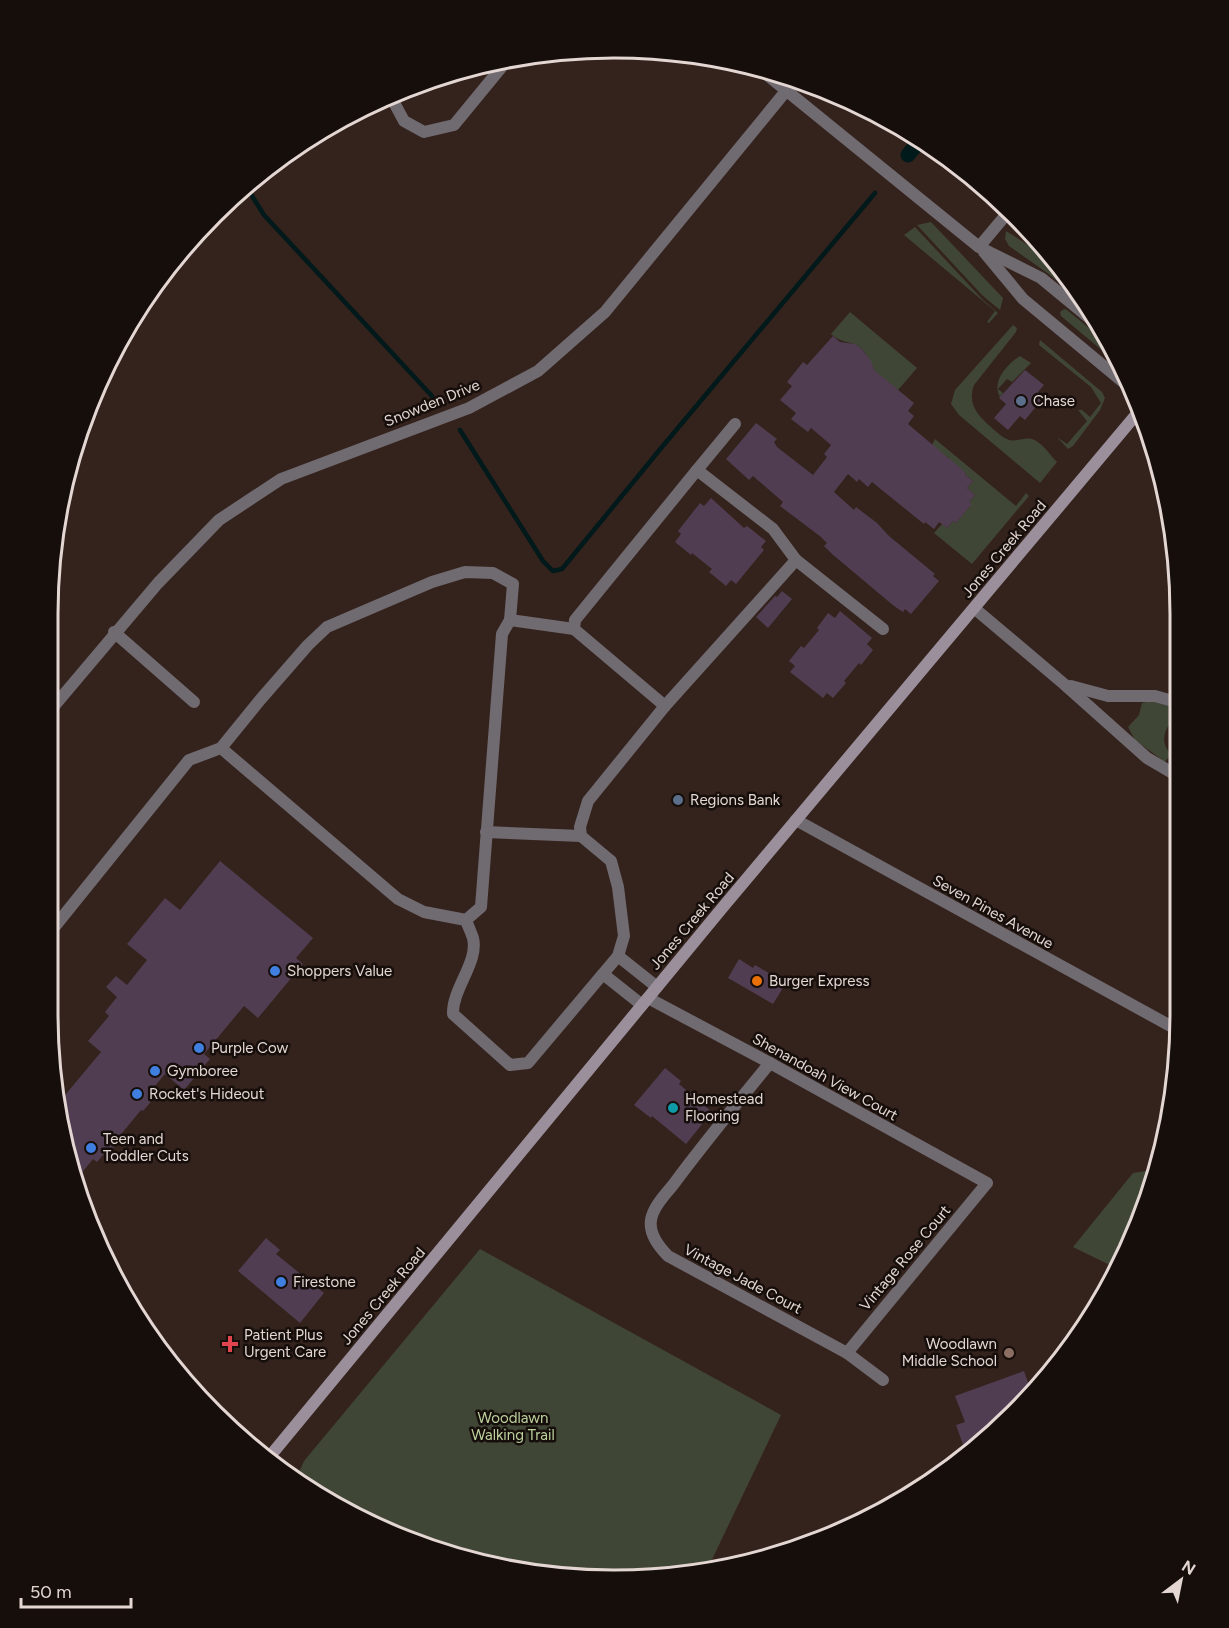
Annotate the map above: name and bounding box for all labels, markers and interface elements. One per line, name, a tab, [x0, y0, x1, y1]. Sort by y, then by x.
street label: Snowden Drive	[382, 376, 482, 430]
place label: Chase	[1033, 392, 1075, 410]
marker: Chase	[1014, 394, 1028, 408]
street label: Jones Creek Road	[958, 497, 1050, 601]
place label: Regions Bank	[690, 791, 781, 809]
marker: Regions Bank	[671, 793, 685, 807]
street label: Jones Creek Road	[646, 869, 738, 973]
street label: Seven Pines Avenue	[929, 871, 1057, 953]
place label: Shoppers Value	[287, 962, 392, 980]
marker: Shoppers Value	[268, 964, 282, 978]
place label: Burger Express	[769, 972, 869, 990]
marker: Burger Express	[750, 974, 764, 988]
street label: Shenandoah View Court	[749, 1030, 901, 1125]
place label: Purple Cow	[211, 1039, 288, 1057]
marker: Purple Cow	[192, 1041, 206, 1055]
place label: Gymboree	[167, 1062, 238, 1080]
marker: Gymboree	[148, 1064, 162, 1078]
place label: Rocket's Hideout	[149, 1085, 265, 1103]
marker: Rocket's Hideout	[130, 1087, 144, 1101]
place label: Homestead Flooring	[685, 1090, 763, 1125]
marker: Homestead Flooring	[666, 1101, 680, 1115]
place label: Teen and Toddler Cuts	[103, 1130, 189, 1165]
marker: Teen and Toddler Cuts	[84, 1141, 98, 1155]
street label: Vintage Rose Court	[856, 1201, 954, 1314]
street label: Vintage Jade Court	[681, 1240, 805, 1318]
street label: Jones Creek Road	[337, 1244, 429, 1348]
place label: Firestone	[293, 1273, 356, 1291]
marker: Firestone	[274, 1275, 288, 1289]
place label: Patient Plus Urgent Care	[244, 1326, 326, 1361]
marker: Patient Plus Urgent Care	[221, 1335, 239, 1353]
place label: Woodlawn Middle School	[902, 1335, 997, 1370]
marker: Woodlawn Middle School	[1002, 1346, 1016, 1360]
park label: Woodlawn Walking Trail	[471, 1409, 555, 1444]
north arrow	[1151, 1550, 1211, 1610]
text: N	[1178, 1556, 1199, 1579]
scale bar	[21, 1571, 130, 1609]
text: 50 m	[30, 1581, 72, 1603]

